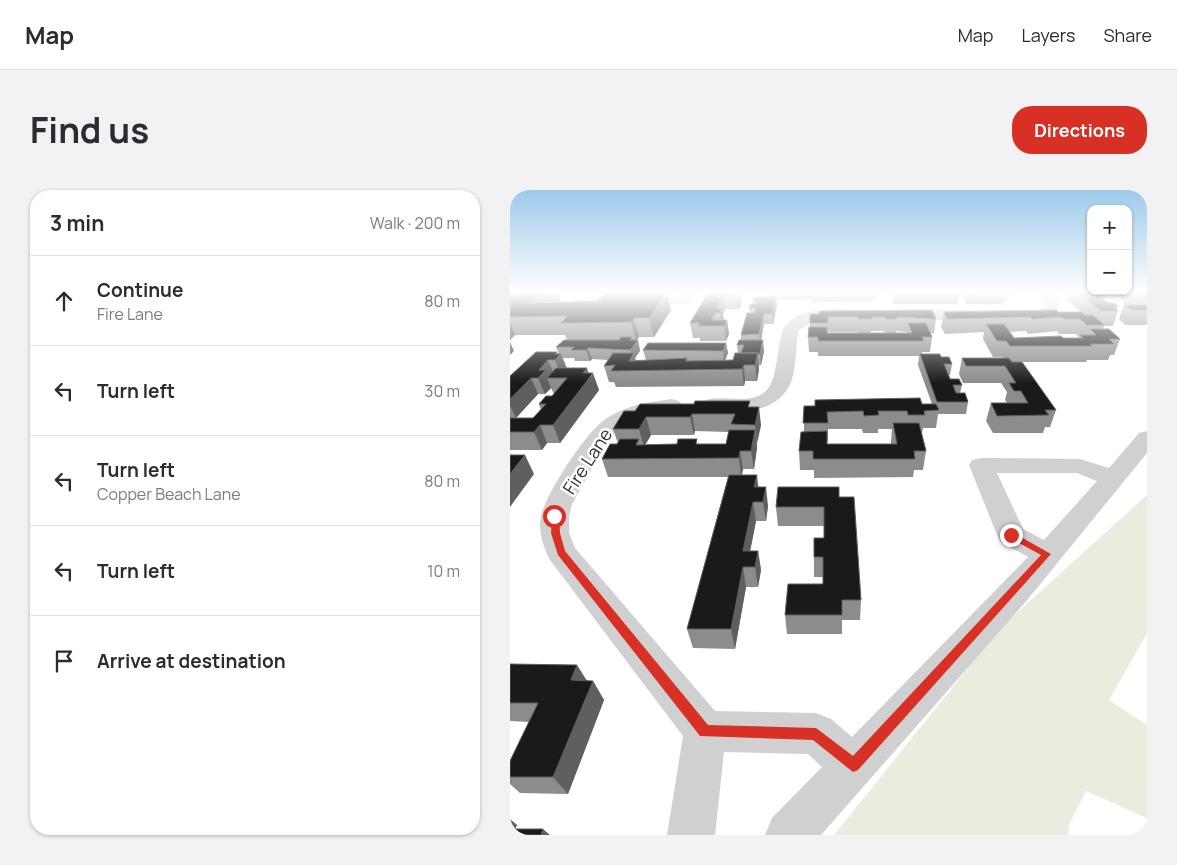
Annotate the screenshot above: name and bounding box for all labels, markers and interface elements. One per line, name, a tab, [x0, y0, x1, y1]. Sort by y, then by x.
text: Map	[25, 18, 74, 51]
text: Map	[958, 23, 993, 47]
text: Layers	[1021, 23, 1075, 47]
text: Share	[1103, 23, 1152, 47]
text: Find us	[30, 106, 149, 154]
button: Directions	[1012, 106, 1147, 154]
map controls	[1087, 205, 1132, 295]
button: +	[1087, 205, 1132, 250]
text: 3 min	[50, 209, 104, 237]
text: Walk · 200 m	[370, 212, 460, 234]
button: −	[1087, 250, 1132, 295]
text: Continue	[97, 277, 183, 303]
icon: ahead	[50, 287, 78, 315]
text: 80 m	[424, 290, 460, 312]
text: Fire Lane	[97, 303, 163, 325]
icon: left	[50, 377, 78, 405]
text: Turn left	[97, 378, 175, 404]
text: 30 m	[425, 380, 460, 402]
street label: Fire Lane	[557, 423, 617, 499]
text: Turn left	[97, 457, 175, 483]
icon: left	[50, 467, 78, 495]
text: 80 m	[424, 470, 460, 492]
text: Copper Beach Lane	[97, 483, 240, 505]
route start	[543, 505, 566, 528]
route end	[1000, 524, 1023, 547]
icon: left	[50, 557, 78, 585]
text: Turn left	[97, 558, 175, 584]
text: 10 m	[427, 560, 460, 582]
icon: arrive	[50, 647, 78, 675]
text: Arrive at destination	[97, 648, 286, 674]

